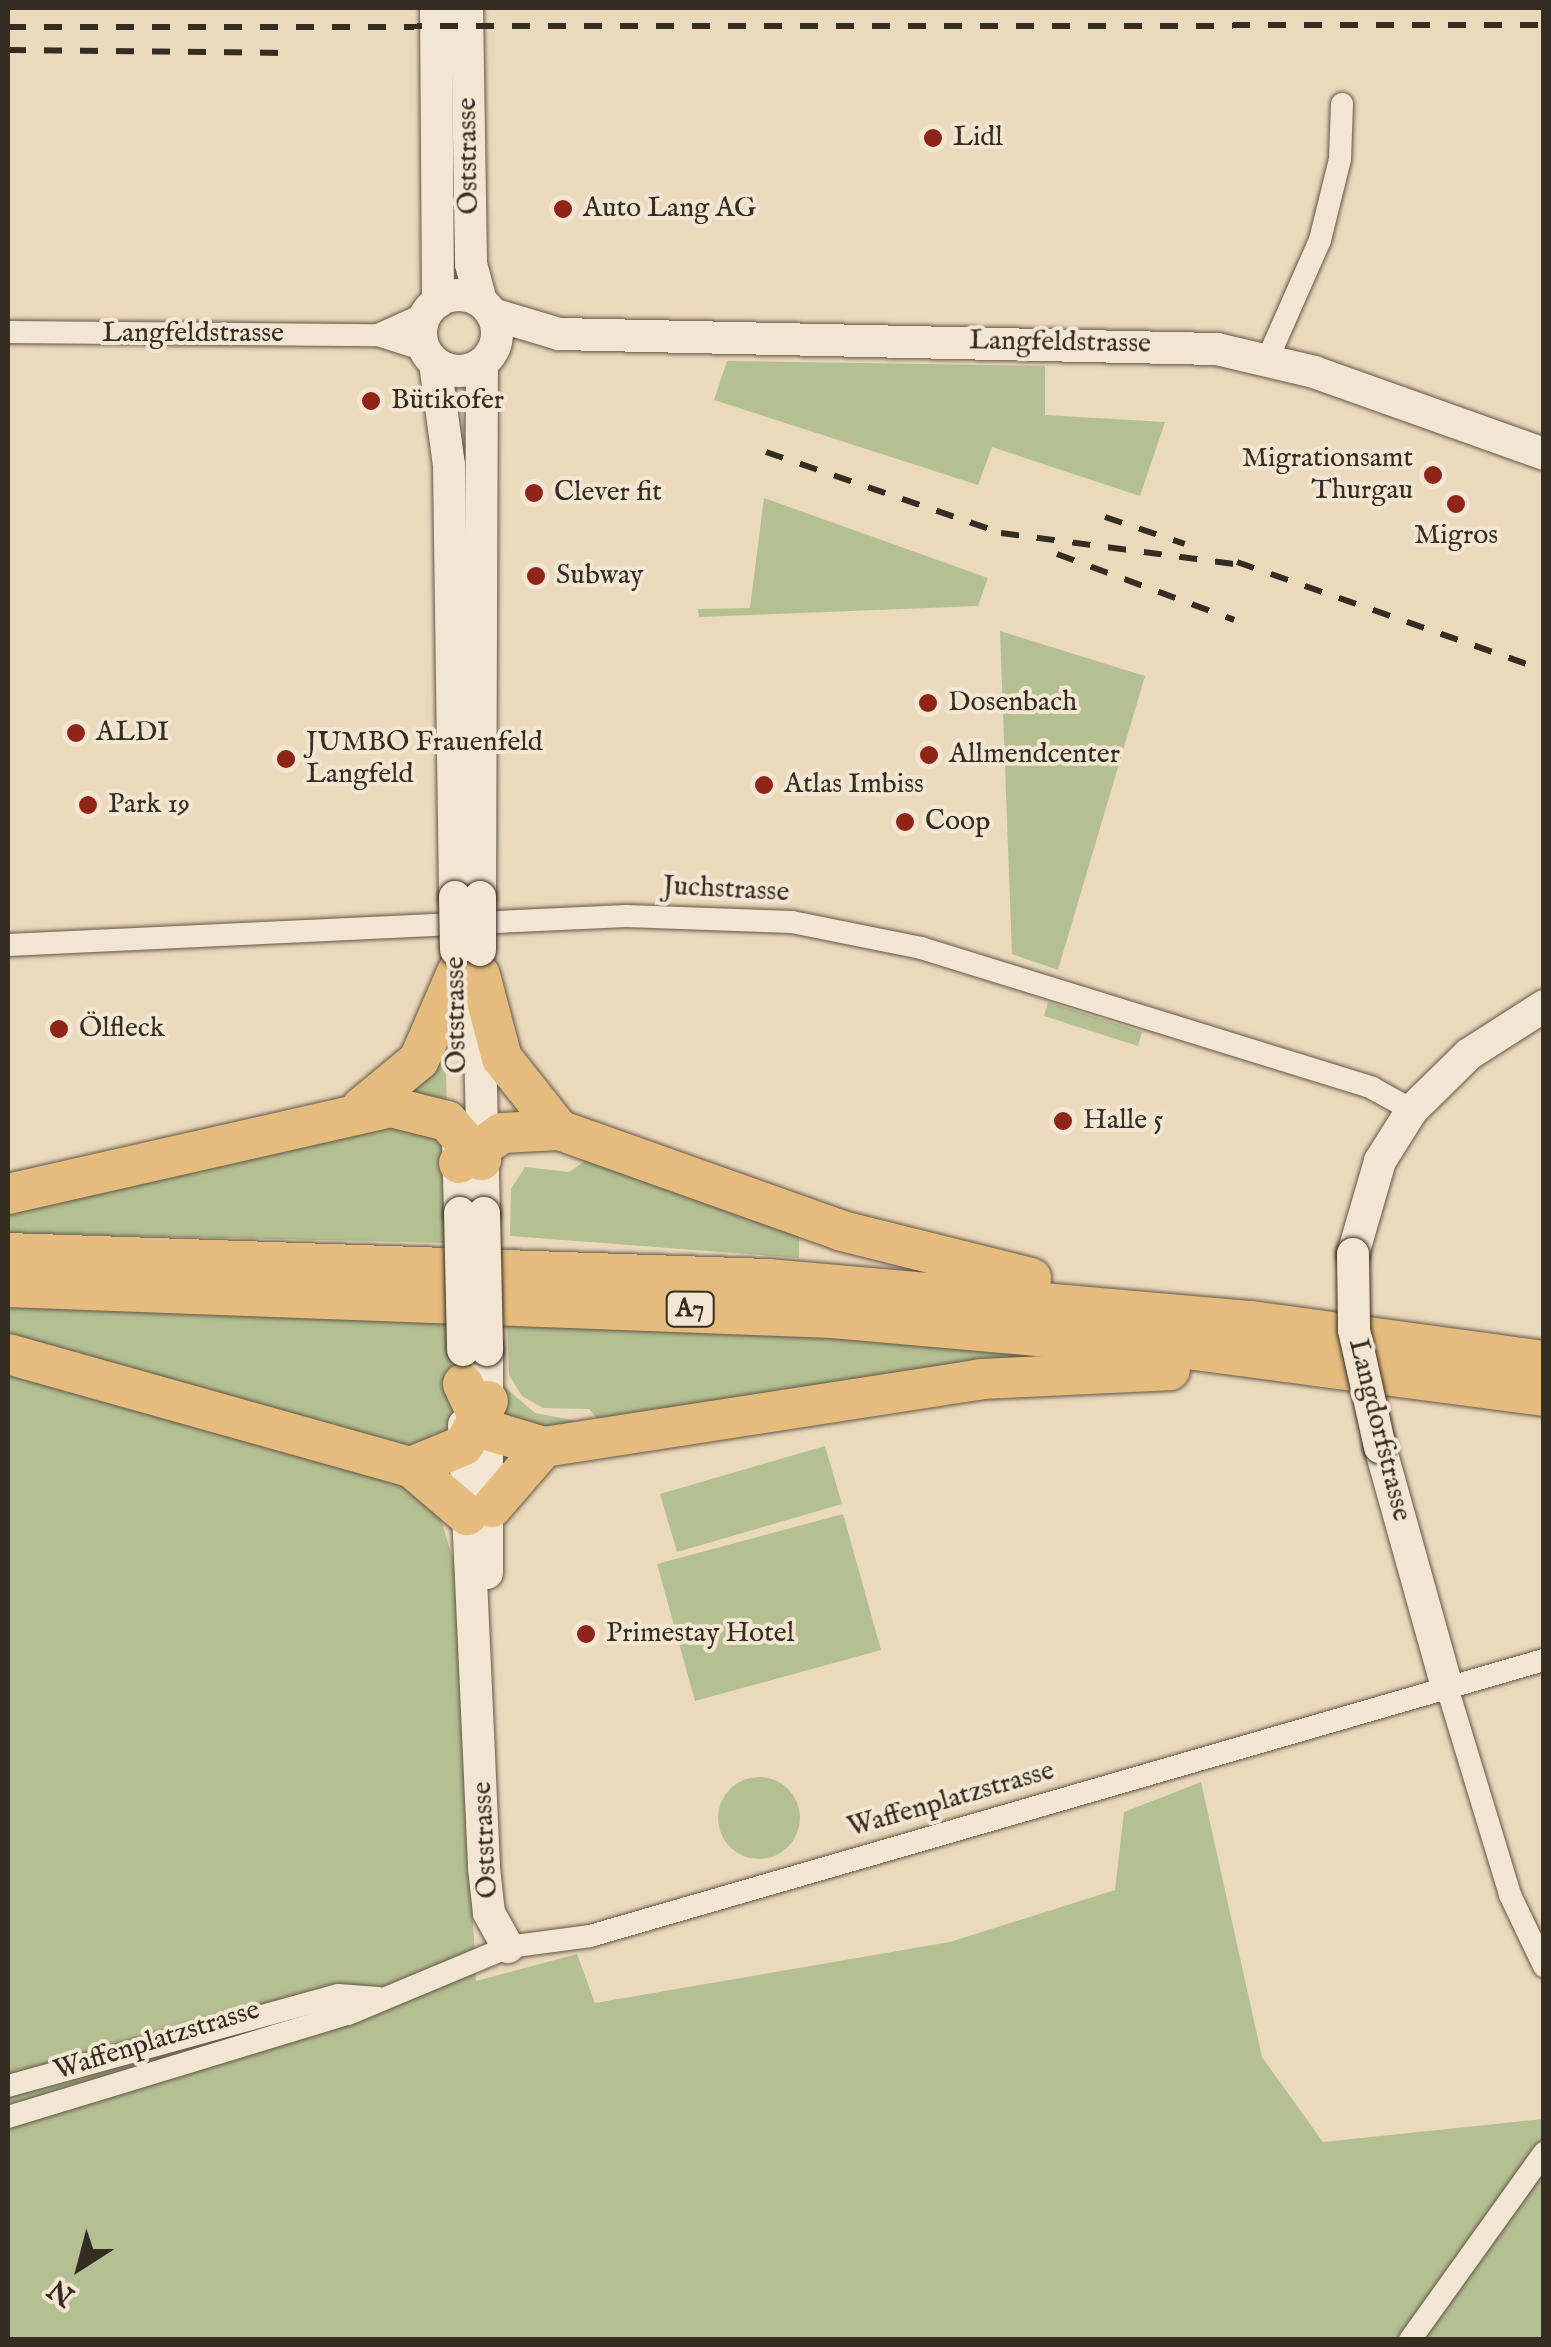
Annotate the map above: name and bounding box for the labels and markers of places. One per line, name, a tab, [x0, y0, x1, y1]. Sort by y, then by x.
place label: Lidl	[953, 121, 1003, 155]
marker: Lidl	[922, 127, 944, 149]
place label: Auto Lang AG	[583, 192, 756, 226]
marker: Auto Lang AG	[552, 198, 574, 220]
place label: Bütikofer	[391, 384, 504, 418]
marker: Bütikofer	[360, 390, 382, 412]
place label: Migrationsamt Thurgau	[1242, 442, 1413, 508]
marker: Migrationsamt Thurgau	[1422, 464, 1444, 486]
place label: Clever fit	[554, 476, 662, 510]
marker: Clever fit	[523, 482, 545, 504]
marker: Migros	[1445, 493, 1467, 515]
place label: Migros	[1414, 519, 1498, 553]
place label: Subway	[556, 559, 644, 593]
marker: Subway	[525, 565, 547, 587]
place label: Dosenbach	[948, 686, 1077, 720]
marker: Dosenbach	[917, 692, 939, 714]
place label: ALDI	[96, 716, 169, 750]
marker: ALDI	[65, 722, 87, 744]
place label: JUMBO Frauenfeld Langfeld	[306, 726, 543, 792]
place label: Allmendcenter	[949, 738, 1120, 772]
marker: Allmendcenter	[918, 744, 940, 766]
marker: JUMBO Frauenfeld Langfeld	[275, 748, 297, 770]
place label: Atlas Imbiss	[784, 768, 924, 802]
marker: Atlas Imbiss	[753, 774, 775, 796]
place label: Park 19	[108, 788, 190, 822]
marker: Park 19	[77, 794, 99, 816]
place label: Coop	[925, 805, 990, 839]
marker: Coop	[894, 811, 916, 833]
place label: Ölfleck	[79, 1012, 165, 1046]
marker: Ölfleck	[48, 1018, 70, 1040]
place label: Halle 5	[1083, 1104, 1163, 1138]
marker: Halle 5	[1052, 1110, 1074, 1132]
place label: Primestay Hotel	[606, 1617, 794, 1651]
marker: Primestay Hotel	[575, 1623, 597, 1645]

